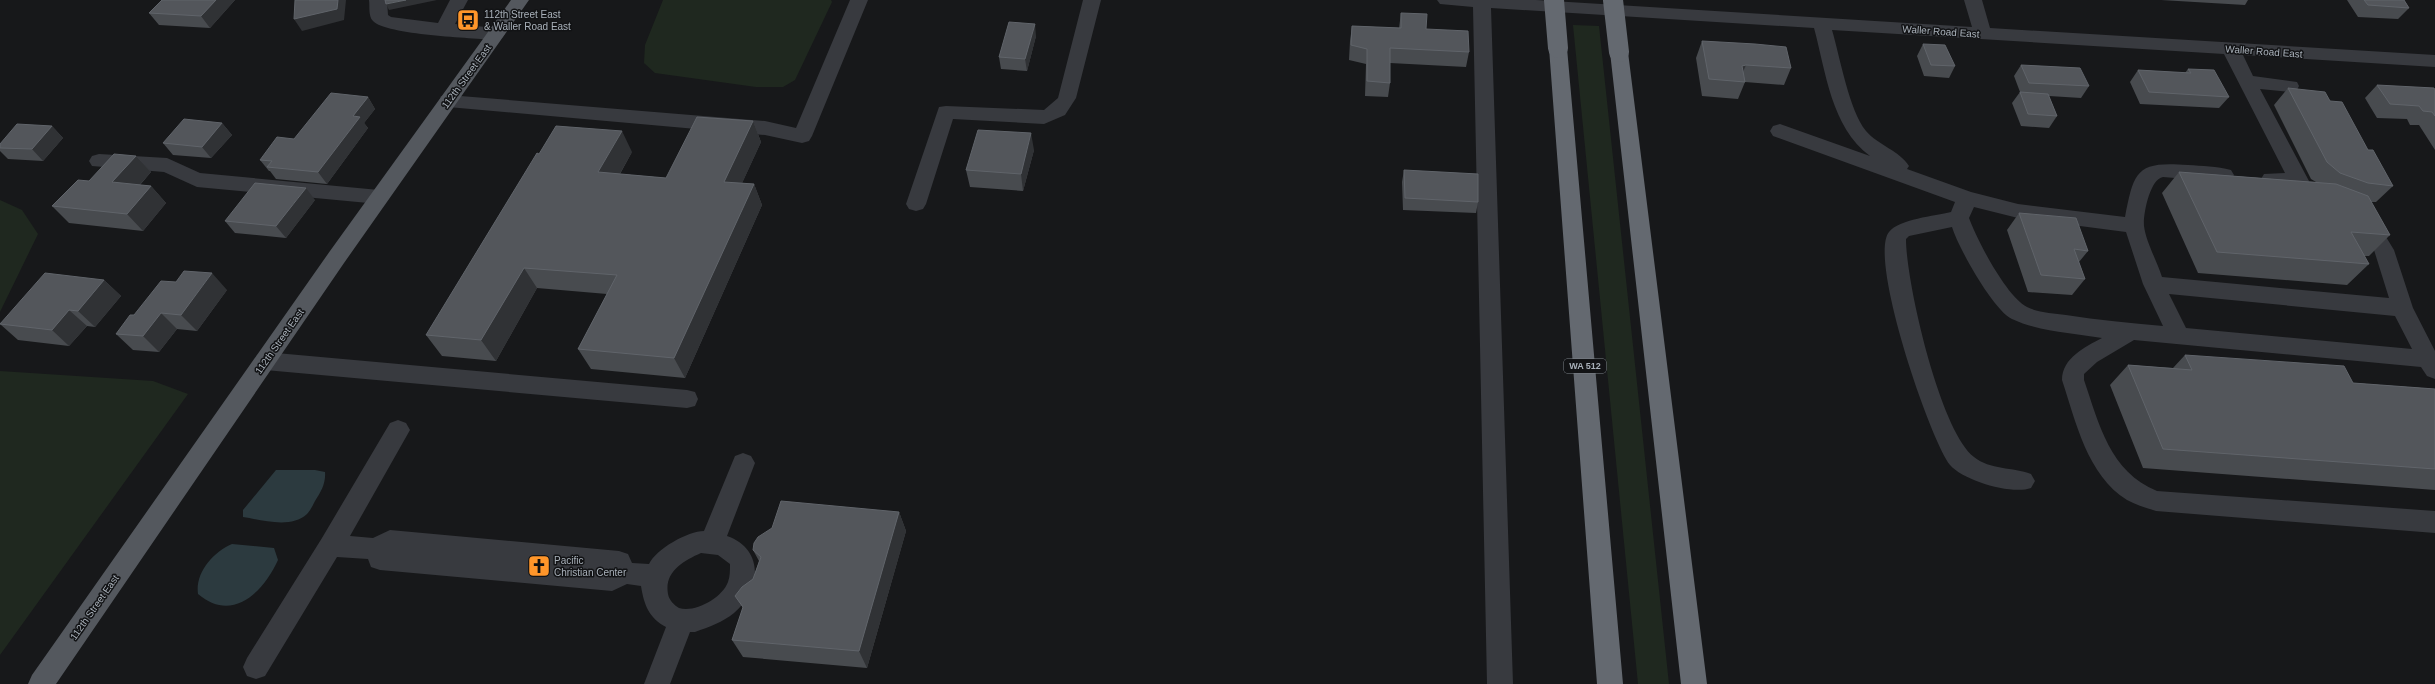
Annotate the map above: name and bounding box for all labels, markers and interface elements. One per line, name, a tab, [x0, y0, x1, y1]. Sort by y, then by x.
bus stop icon: 112th Street East & Waller Road East	[455, 7, 481, 33]
place label: 112th Street East & Waller Road East	[484, 9, 571, 32]
street label: Waller Road East	[1902, 23, 1980, 40]
street label: 112th Street East	[439, 42, 493, 110]
street label: Waller Road East	[2225, 43, 2303, 60]
street label: 112th Street East	[253, 307, 306, 376]
road number: WA 512	[1564, 359, 1606, 373]
church icon: Pacific Christian Center	[526, 553, 552, 579]
place label: Pacific Christian Center	[554, 555, 627, 578]
street label: 112th Street East	[68, 573, 121, 642]

